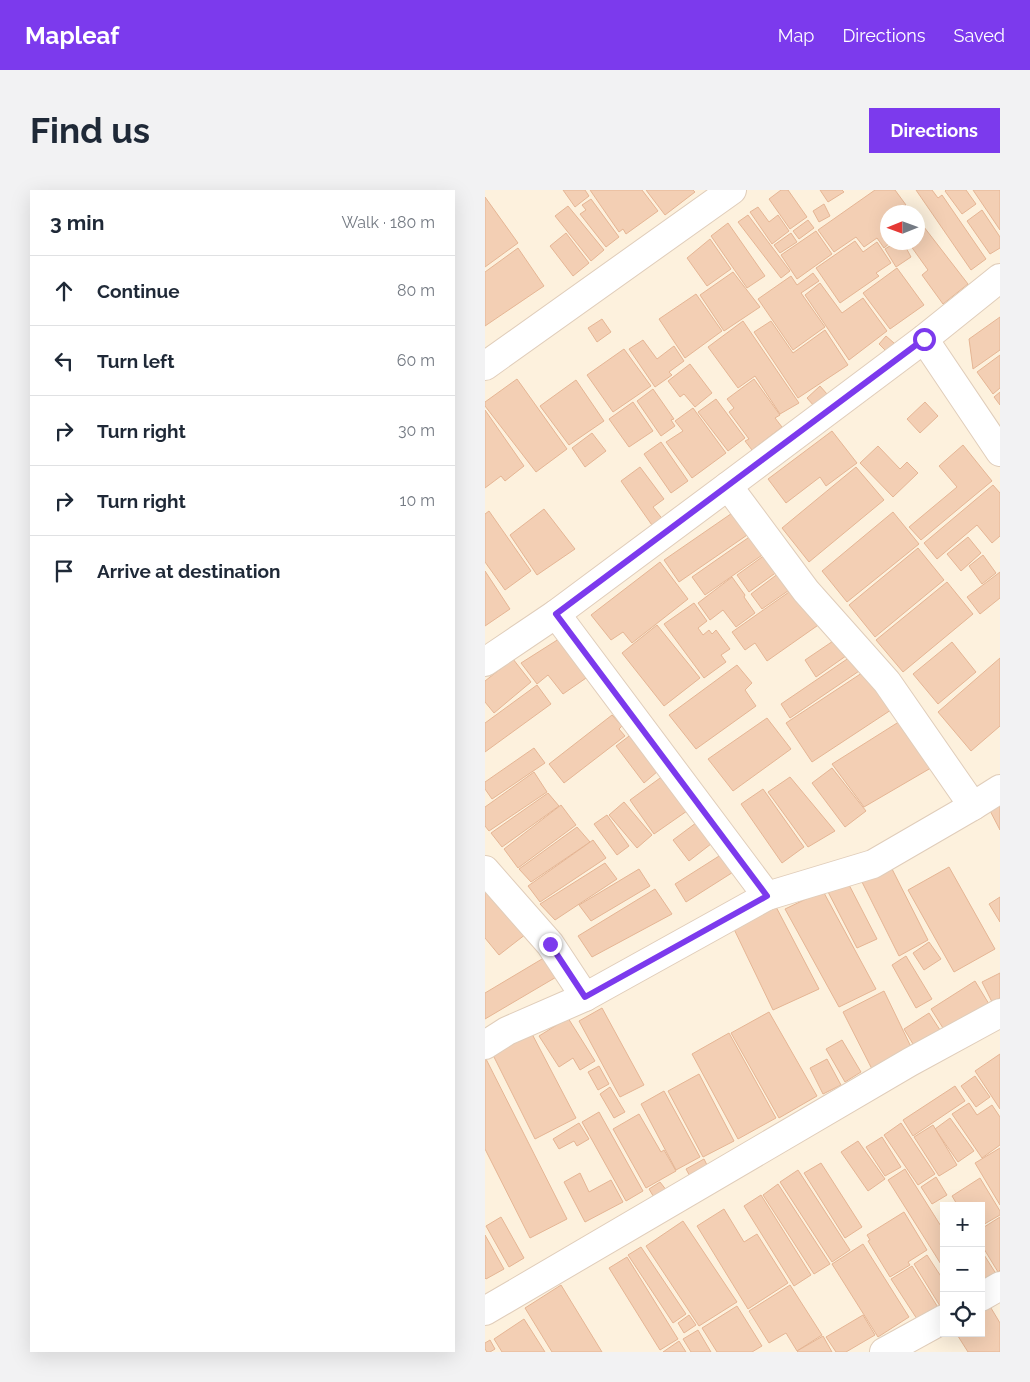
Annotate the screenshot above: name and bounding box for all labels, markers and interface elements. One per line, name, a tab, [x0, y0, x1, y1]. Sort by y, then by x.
text: Mapleaf	[25, 21, 119, 50]
text: Map	[778, 25, 814, 46]
text: Directions	[842, 25, 926, 46]
text: Saved	[954, 25, 1005, 46]
button: Directions	[869, 108, 1000, 153]
text: Find us	[30, 110, 150, 151]
north arrow	[880, 205, 925, 250]
text: 3 min	[50, 210, 104, 235]
text: Walk · 180 m	[341, 213, 435, 232]
icon: ahead	[50, 277, 78, 305]
text: Continue	[97, 280, 180, 302]
text: 80 m	[397, 281, 435, 300]
route start	[913, 328, 936, 351]
icon: left	[50, 347, 78, 375]
text: Turn left	[97, 350, 174, 372]
text: 60 m	[397, 351, 435, 370]
icon: right	[50, 417, 78, 445]
text: Turn right	[97, 420, 186, 442]
text: 30 m	[398, 421, 435, 440]
icon: right	[50, 487, 78, 515]
text: Turn right	[97, 490, 186, 512]
text: 10 m	[400, 491, 435, 510]
icon: arrive	[50, 557, 78, 585]
text: Arrive at destination	[97, 560, 281, 582]
route end	[539, 933, 562, 956]
map controls	[940, 1202, 985, 1337]
button: +	[940, 1202, 985, 1247]
button: −	[940, 1247, 985, 1292]
button: locate	[940, 1292, 985, 1337]

